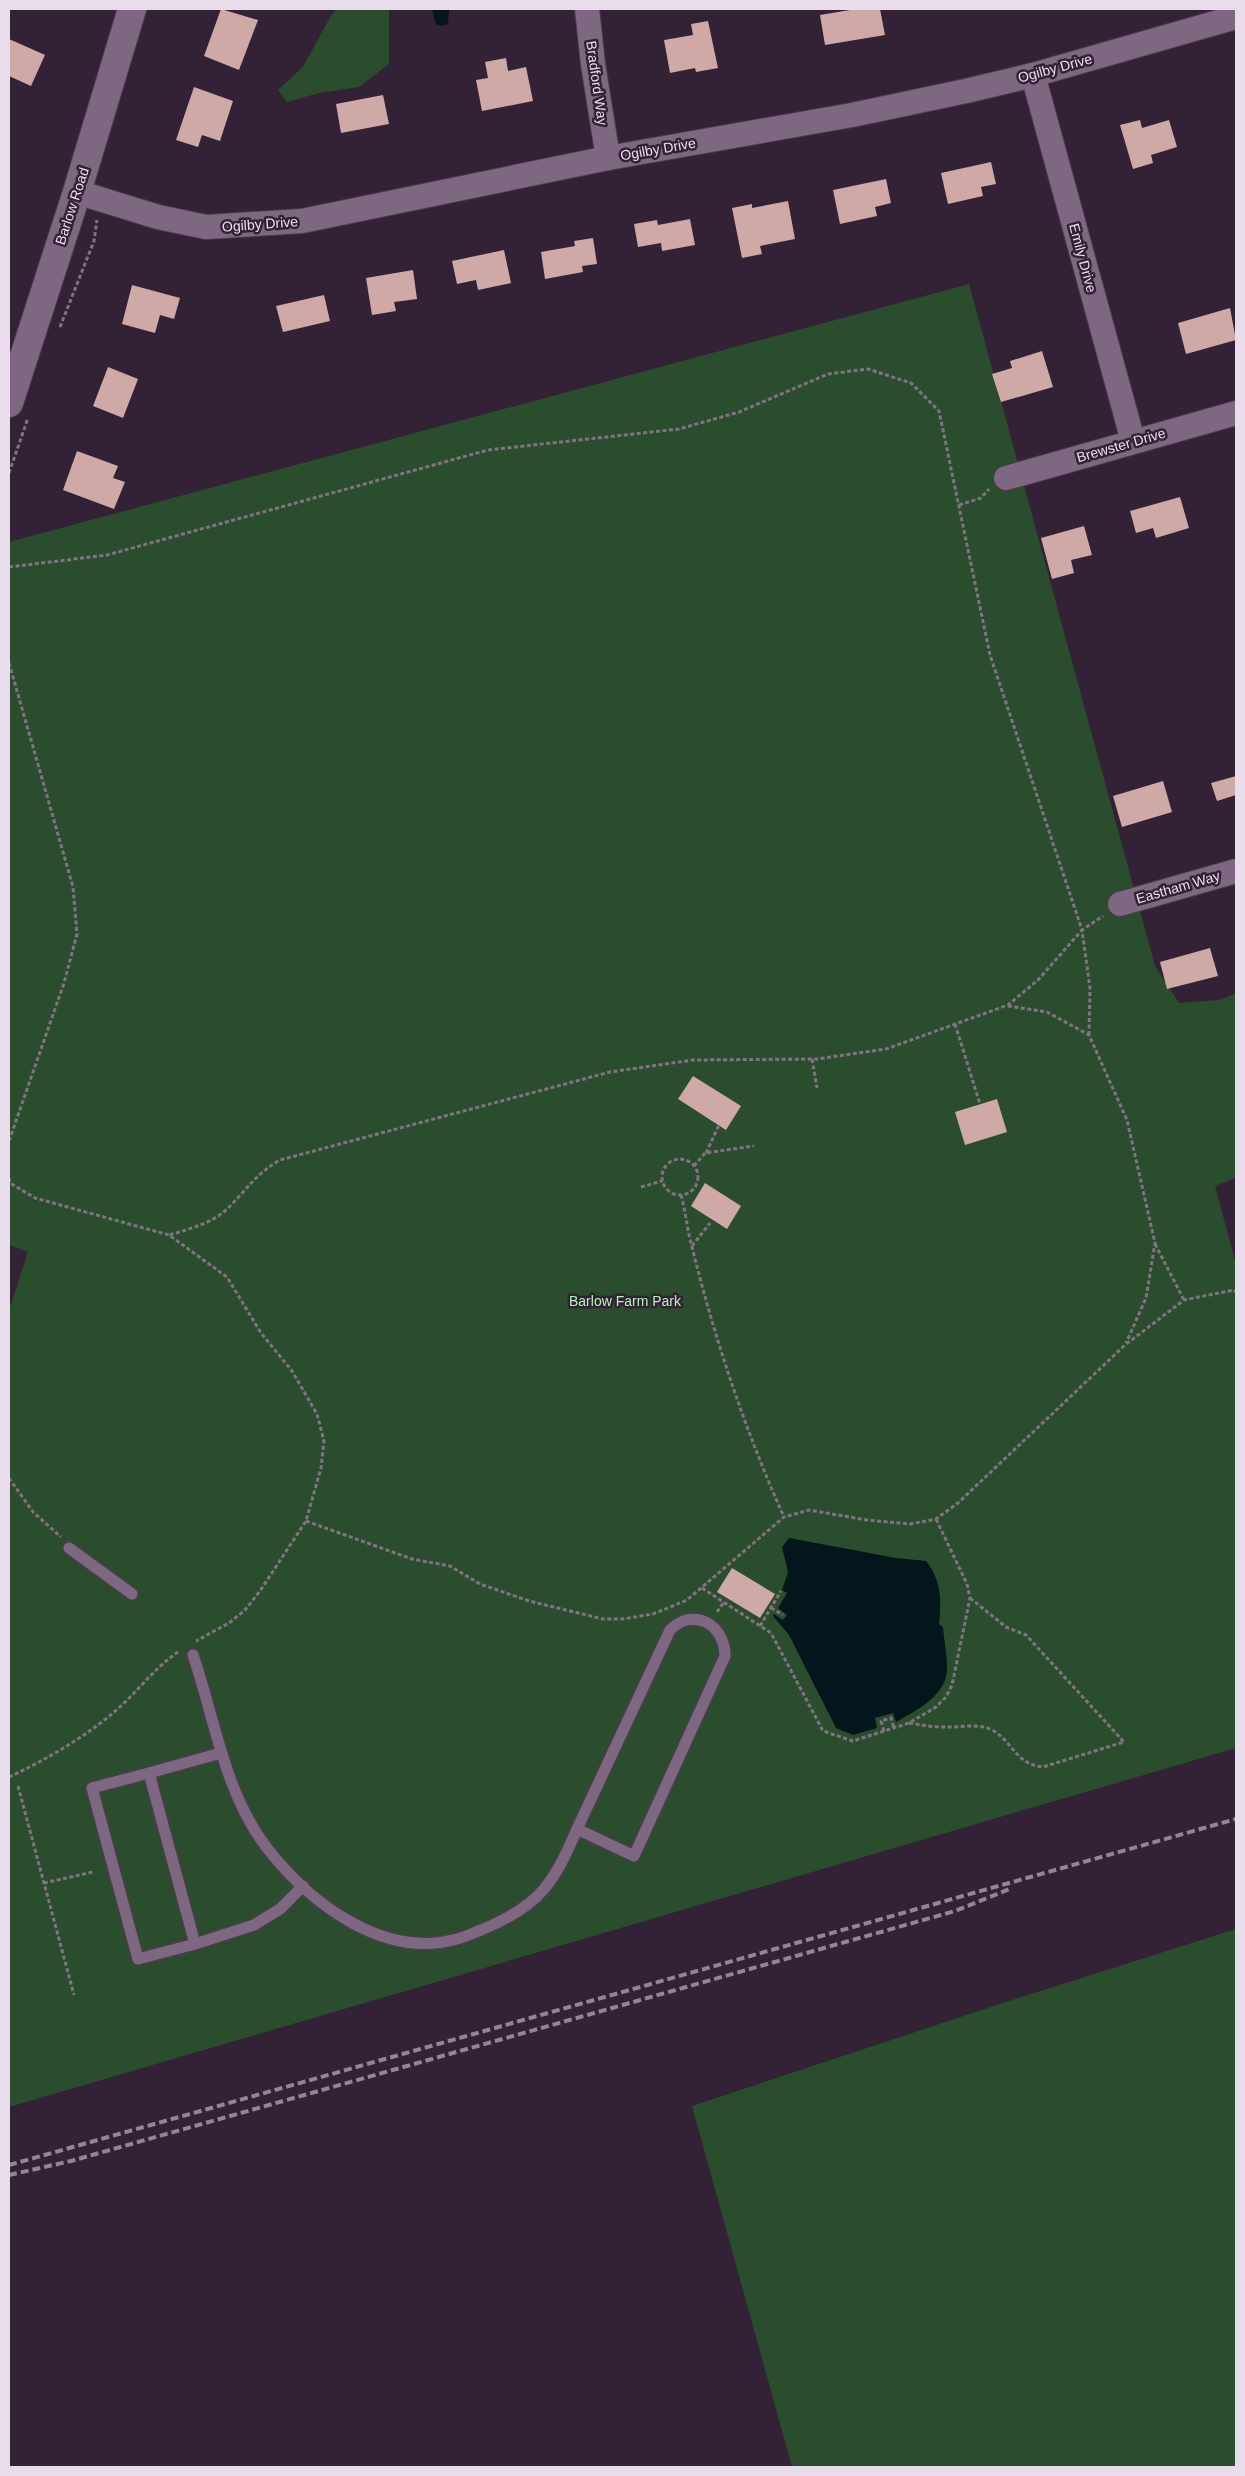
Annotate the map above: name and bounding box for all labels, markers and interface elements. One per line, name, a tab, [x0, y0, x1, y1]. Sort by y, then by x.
street label: Bradford Way	[583, 40, 611, 126]
street label: Ogilby Drive	[1016, 50, 1094, 86]
street label: Ogilby Drive	[619, 134, 697, 163]
street label: Barlow Road	[52, 165, 92, 247]
street label: Ogilby Drive	[221, 213, 299, 235]
street label: Emily Drive	[1066, 222, 1100, 294]
street label: Brewster Drive	[1075, 425, 1168, 465]
street label: Eastham Way	[1134, 867, 1222, 907]
park label: Barlow Farm Park	[569, 1293, 682, 1309]

